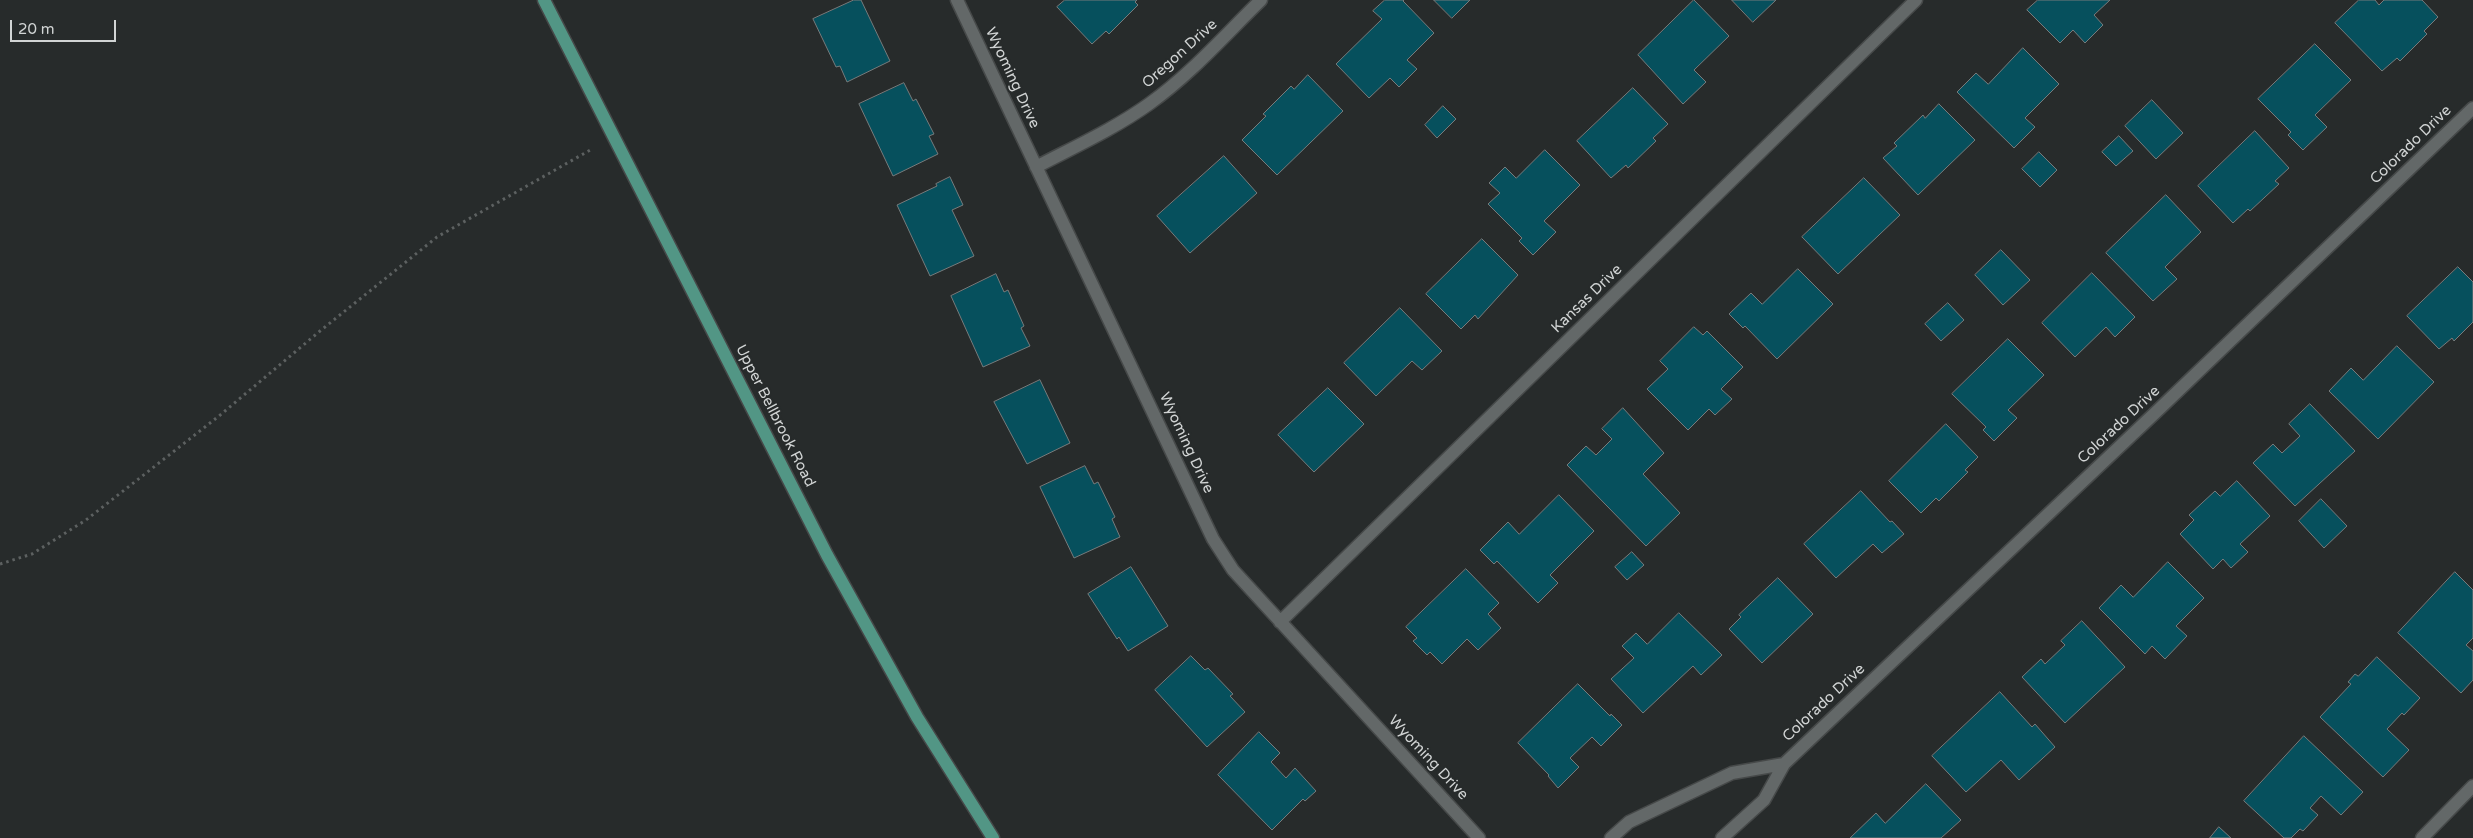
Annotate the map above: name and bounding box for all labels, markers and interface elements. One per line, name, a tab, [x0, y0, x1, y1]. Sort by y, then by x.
scale bar	[12, 10, 119, 42]
street label: Oregon Drive	[1139, 16, 1221, 92]
text: 20 m	[18, 20, 55, 38]
street label: Wyoming Drive	[981, 25, 1043, 131]
street label: Colorado Drive	[2367, 102, 2455, 188]
street label: Kansas Drive	[1548, 261, 1626, 337]
street label: Upper Bellbrook Road	[731, 342, 819, 490]
street label: Colorado Drive	[2074, 382, 2164, 468]
street label: Wyoming Drive	[1155, 390, 1217, 496]
street label: Colorado Drive	[1779, 660, 1869, 746]
street label: Wyoming Drive	[1384, 712, 1472, 804]

